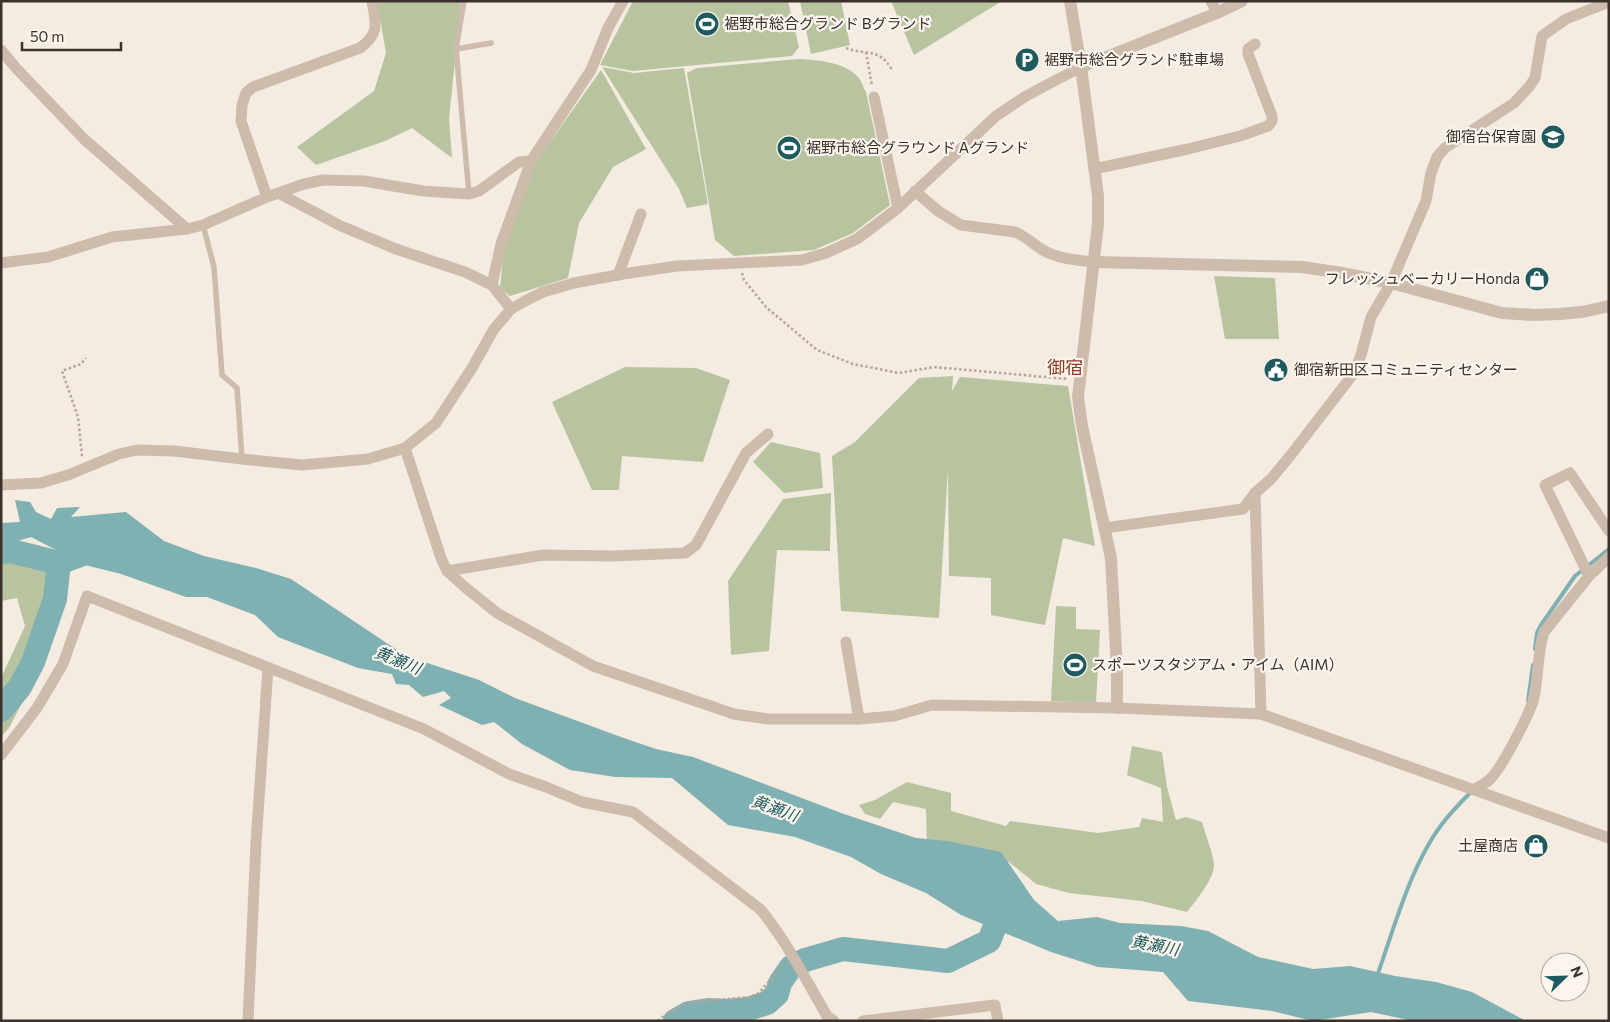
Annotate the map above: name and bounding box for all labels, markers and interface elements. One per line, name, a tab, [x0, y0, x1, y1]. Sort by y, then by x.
sports icon: 裾野市総合グランド Bグランド	[694, 11, 720, 37]
place label: 裾野市総合グランド Bグランド	[724, 14, 932, 32]
scale bar	[22, 20, 121, 52]
text: 50 m	[30, 27, 64, 45]
parking icon: 裾野市総合グランド駐車場	[1014, 47, 1040, 73]
place label: 裾野市総合グランド駐車場	[1044, 50, 1224, 68]
school or university icon: 御宿台保育園	[1540, 124, 1566, 150]
place label: 御宿台保育園	[1446, 127, 1536, 145]
sports icon: 裾野市総合グラウンド Aグランド	[776, 135, 802, 161]
place label: 裾野市総合グラウンド Aグランド	[806, 138, 1029, 156]
shop icon: フレッシュベーカリーHonda	[1524, 266, 1550, 292]
place label: フレッシュベーカリーHonda	[1325, 269, 1520, 287]
district label: 御宿	[1047, 356, 1083, 378]
public building icon: 御宿新田区コミュニティセンター	[1263, 357, 1289, 383]
place label: 御宿新田区コミュニティセンター	[1294, 360, 1518, 378]
water label: 黄瀬川	[372, 642, 426, 678]
sports icon: スポーツスタジアム・アイム（AIM）	[1062, 652, 1088, 678]
place label: スポーツスタジアム・アイム（AIM）	[1092, 655, 1344, 673]
water label: 黄瀬川	[749, 790, 803, 825]
shop icon: 土屋商店	[1523, 833, 1549, 859]
place label: 土屋商店	[1458, 836, 1518, 854]
water label: 黄瀬川	[1130, 931, 1182, 959]
north arrow	[1540, 952, 1590, 1002]
text: N	[1568, 964, 1587, 980]

